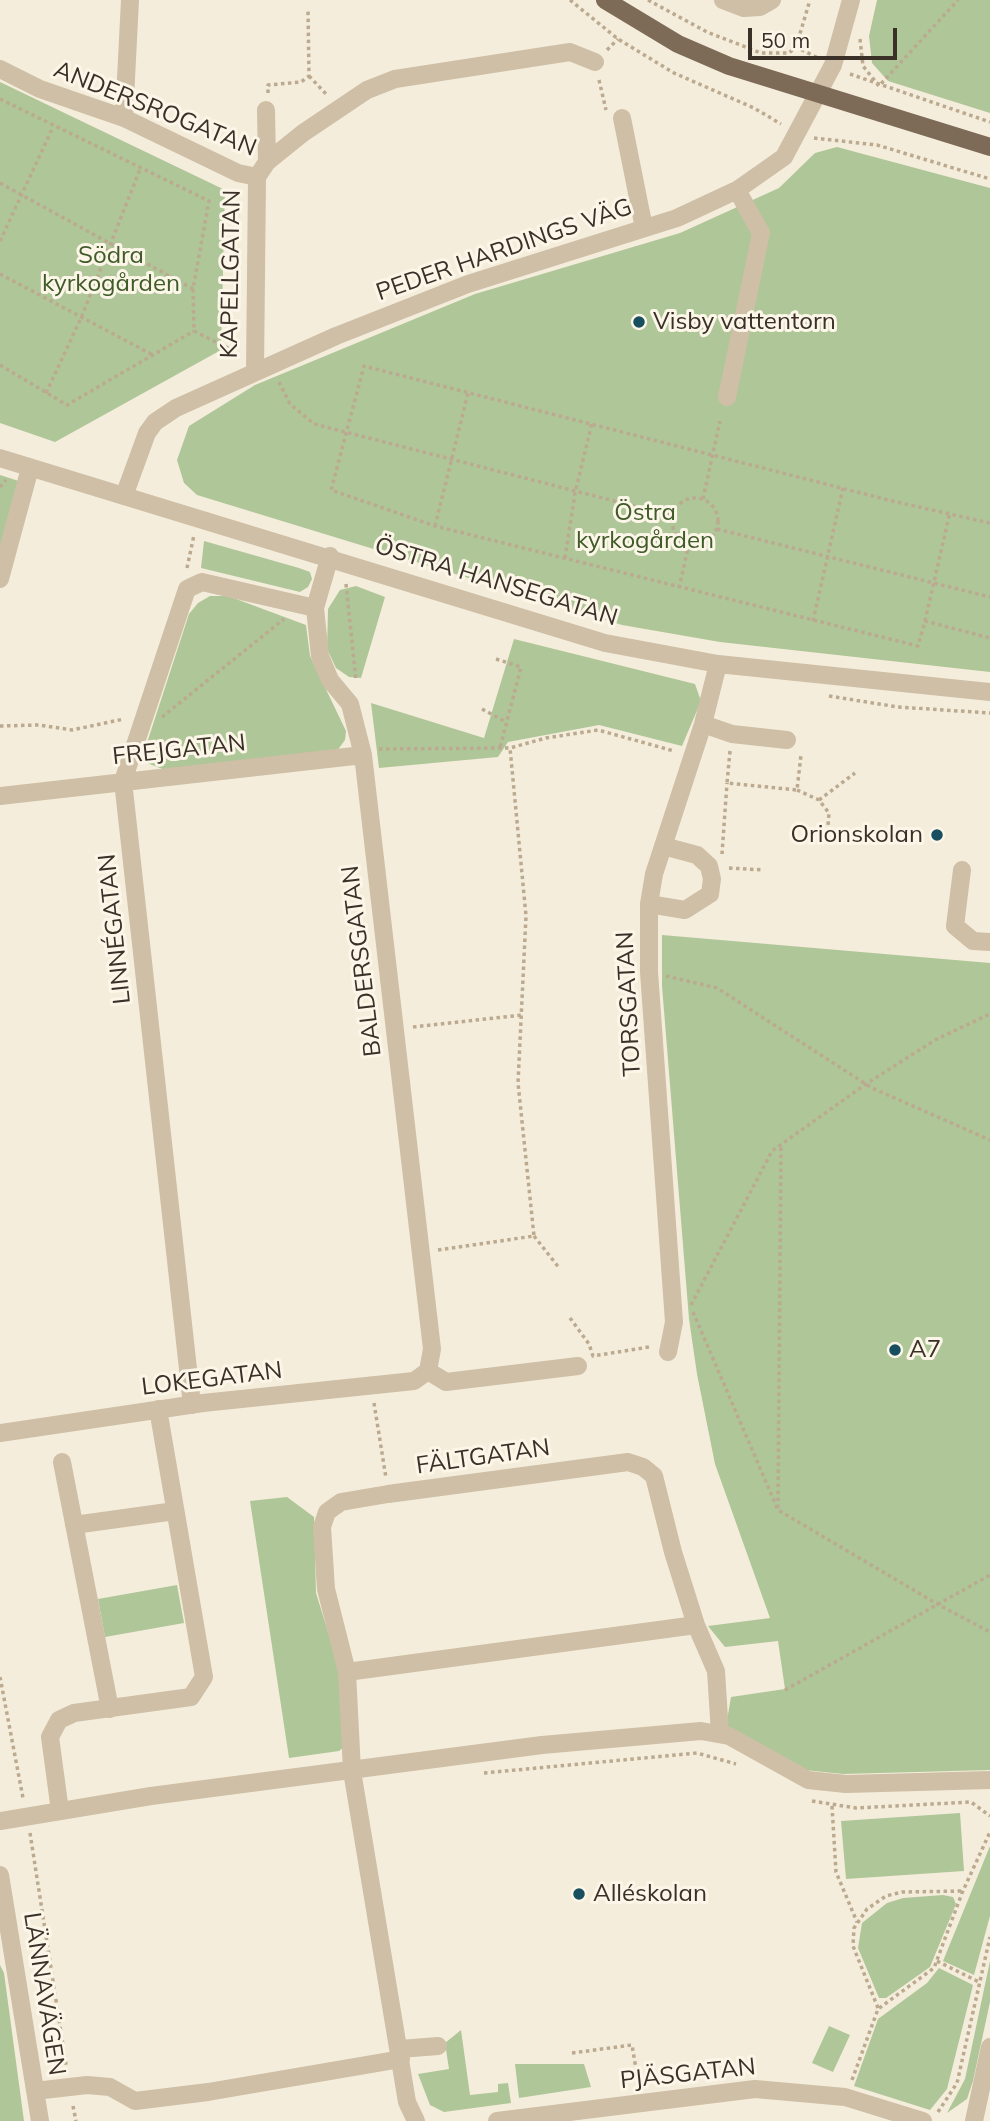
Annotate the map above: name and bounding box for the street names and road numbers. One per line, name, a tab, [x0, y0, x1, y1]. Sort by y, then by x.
street label: ANDERSROGATAN	[50, 55, 260, 163]
street label: KAPELLGATAN	[215, 189, 247, 359]
street label: PEDER HARDINGS VÄG	[372, 193, 636, 307]
street label: ÖSTRA HANSEGATAN	[371, 531, 621, 633]
street label: FREJGATAN	[111, 729, 247, 771]
street label: LINNÉGATAN	[93, 853, 137, 1005]
street label: BALDERSGATAN	[336, 864, 388, 1058]
street label: TORSGATAN	[611, 931, 647, 1077]
street label: LOKEGATAN	[140, 1356, 284, 1402]
street label: FÄLTGATAN	[414, 1433, 552, 1481]
street label: LÄNNAVÄGEN	[17, 1910, 71, 2078]
street label: PJÄSGATAN	[619, 2053, 757, 2095]

